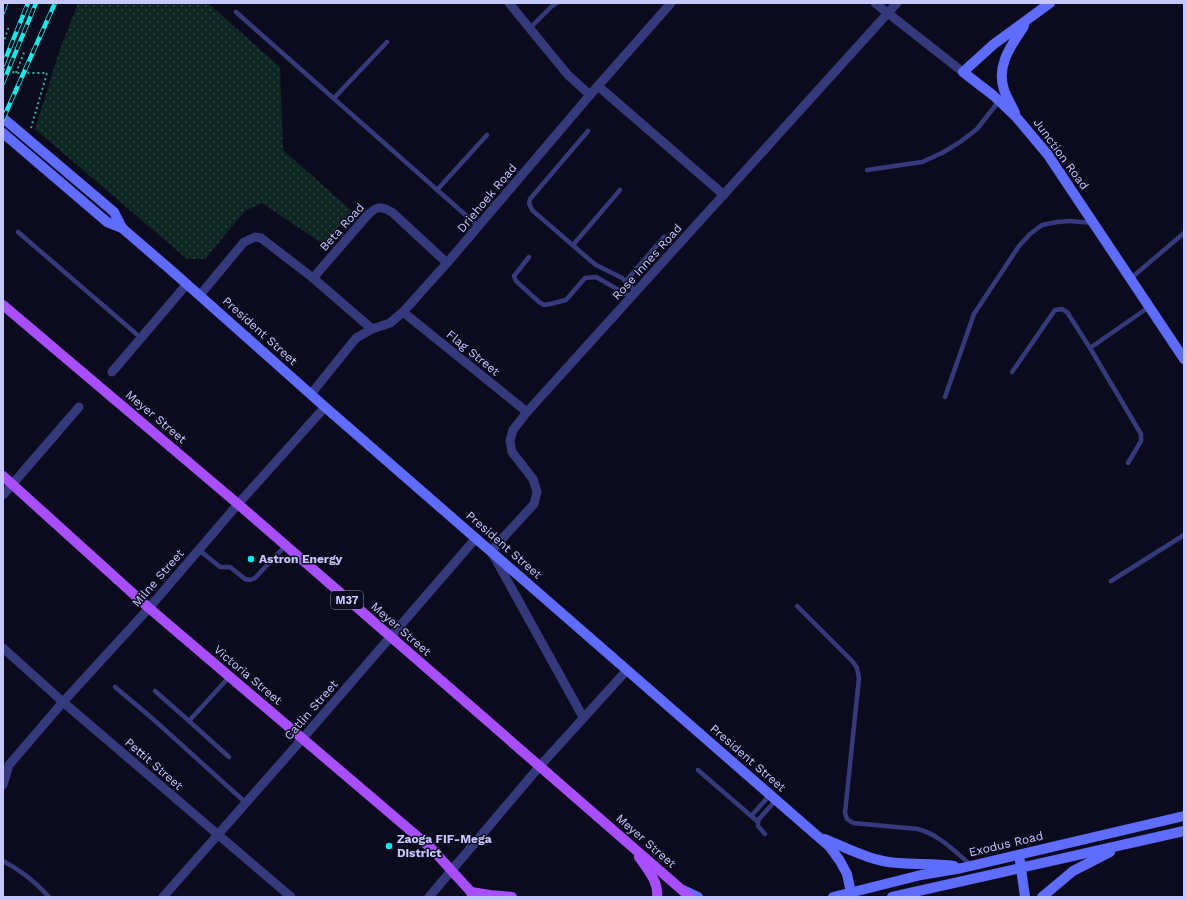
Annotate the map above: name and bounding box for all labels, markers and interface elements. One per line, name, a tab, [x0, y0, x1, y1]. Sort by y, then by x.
street label: Junction Road	[1031, 116, 1091, 192]
street label: Driehoek Road	[454, 161, 520, 235]
street label: Beta Road	[317, 200, 367, 254]
street label: Rose Innes Road	[609, 221, 685, 303]
street label: President Street	[220, 294, 300, 368]
street label: Flag Street	[444, 327, 502, 379]
street label: Meyer Street	[123, 388, 189, 446]
street label: President Street	[463, 508, 545, 582]
street label: Milne Street	[129, 546, 187, 610]
place label: Astron Energy	[259, 552, 343, 566]
marker: Astron Energy	[246, 554, 256, 564]
road number: M37	[331, 591, 363, 609]
street label: Meyer Street	[368, 599, 434, 659]
street label: Victoria Street	[211, 642, 285, 708]
street label: Catlin Street	[281, 677, 341, 743]
street label: President Street	[707, 721, 789, 795]
street label: Pettit Street	[122, 735, 186, 793]
street label: Meyer Street	[613, 811, 679, 871]
street label: Exodus Road	[968, 829, 1044, 859]
place label: Zaoga FIF-Mega District	[397, 832, 492, 860]
marker: Zaoga FIF-Mega District	[384, 841, 394, 851]

